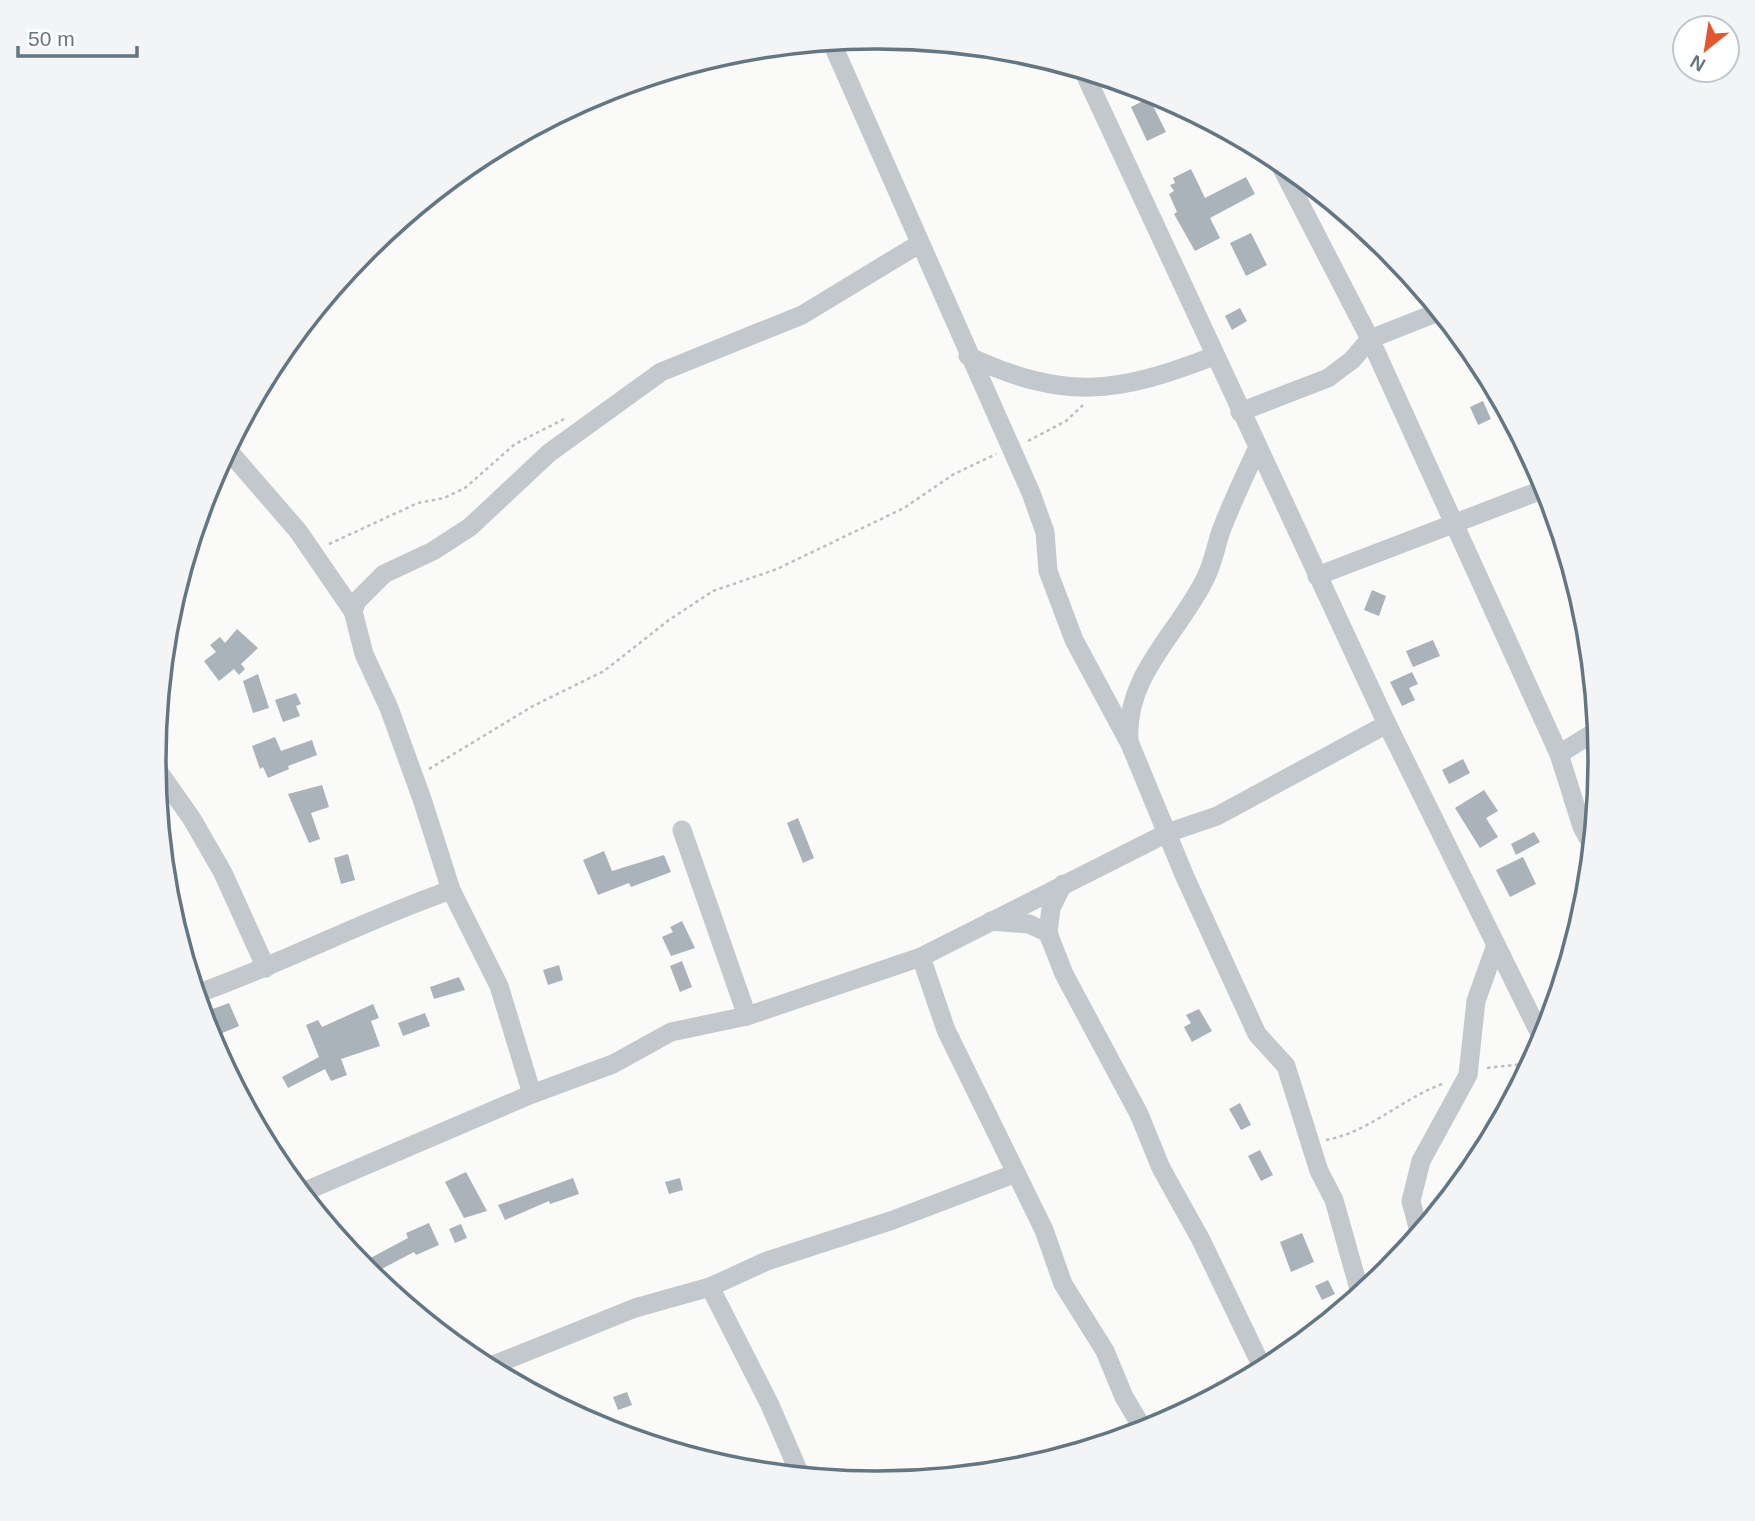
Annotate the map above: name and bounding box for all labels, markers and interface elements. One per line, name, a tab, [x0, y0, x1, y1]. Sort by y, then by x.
scale bar	[18, 14, 136, 58]
north arrow	[1671, 14, 1741, 84]
text: 50 m	[28, 27, 75, 50]
text: N	[1687, 51, 1709, 76]

